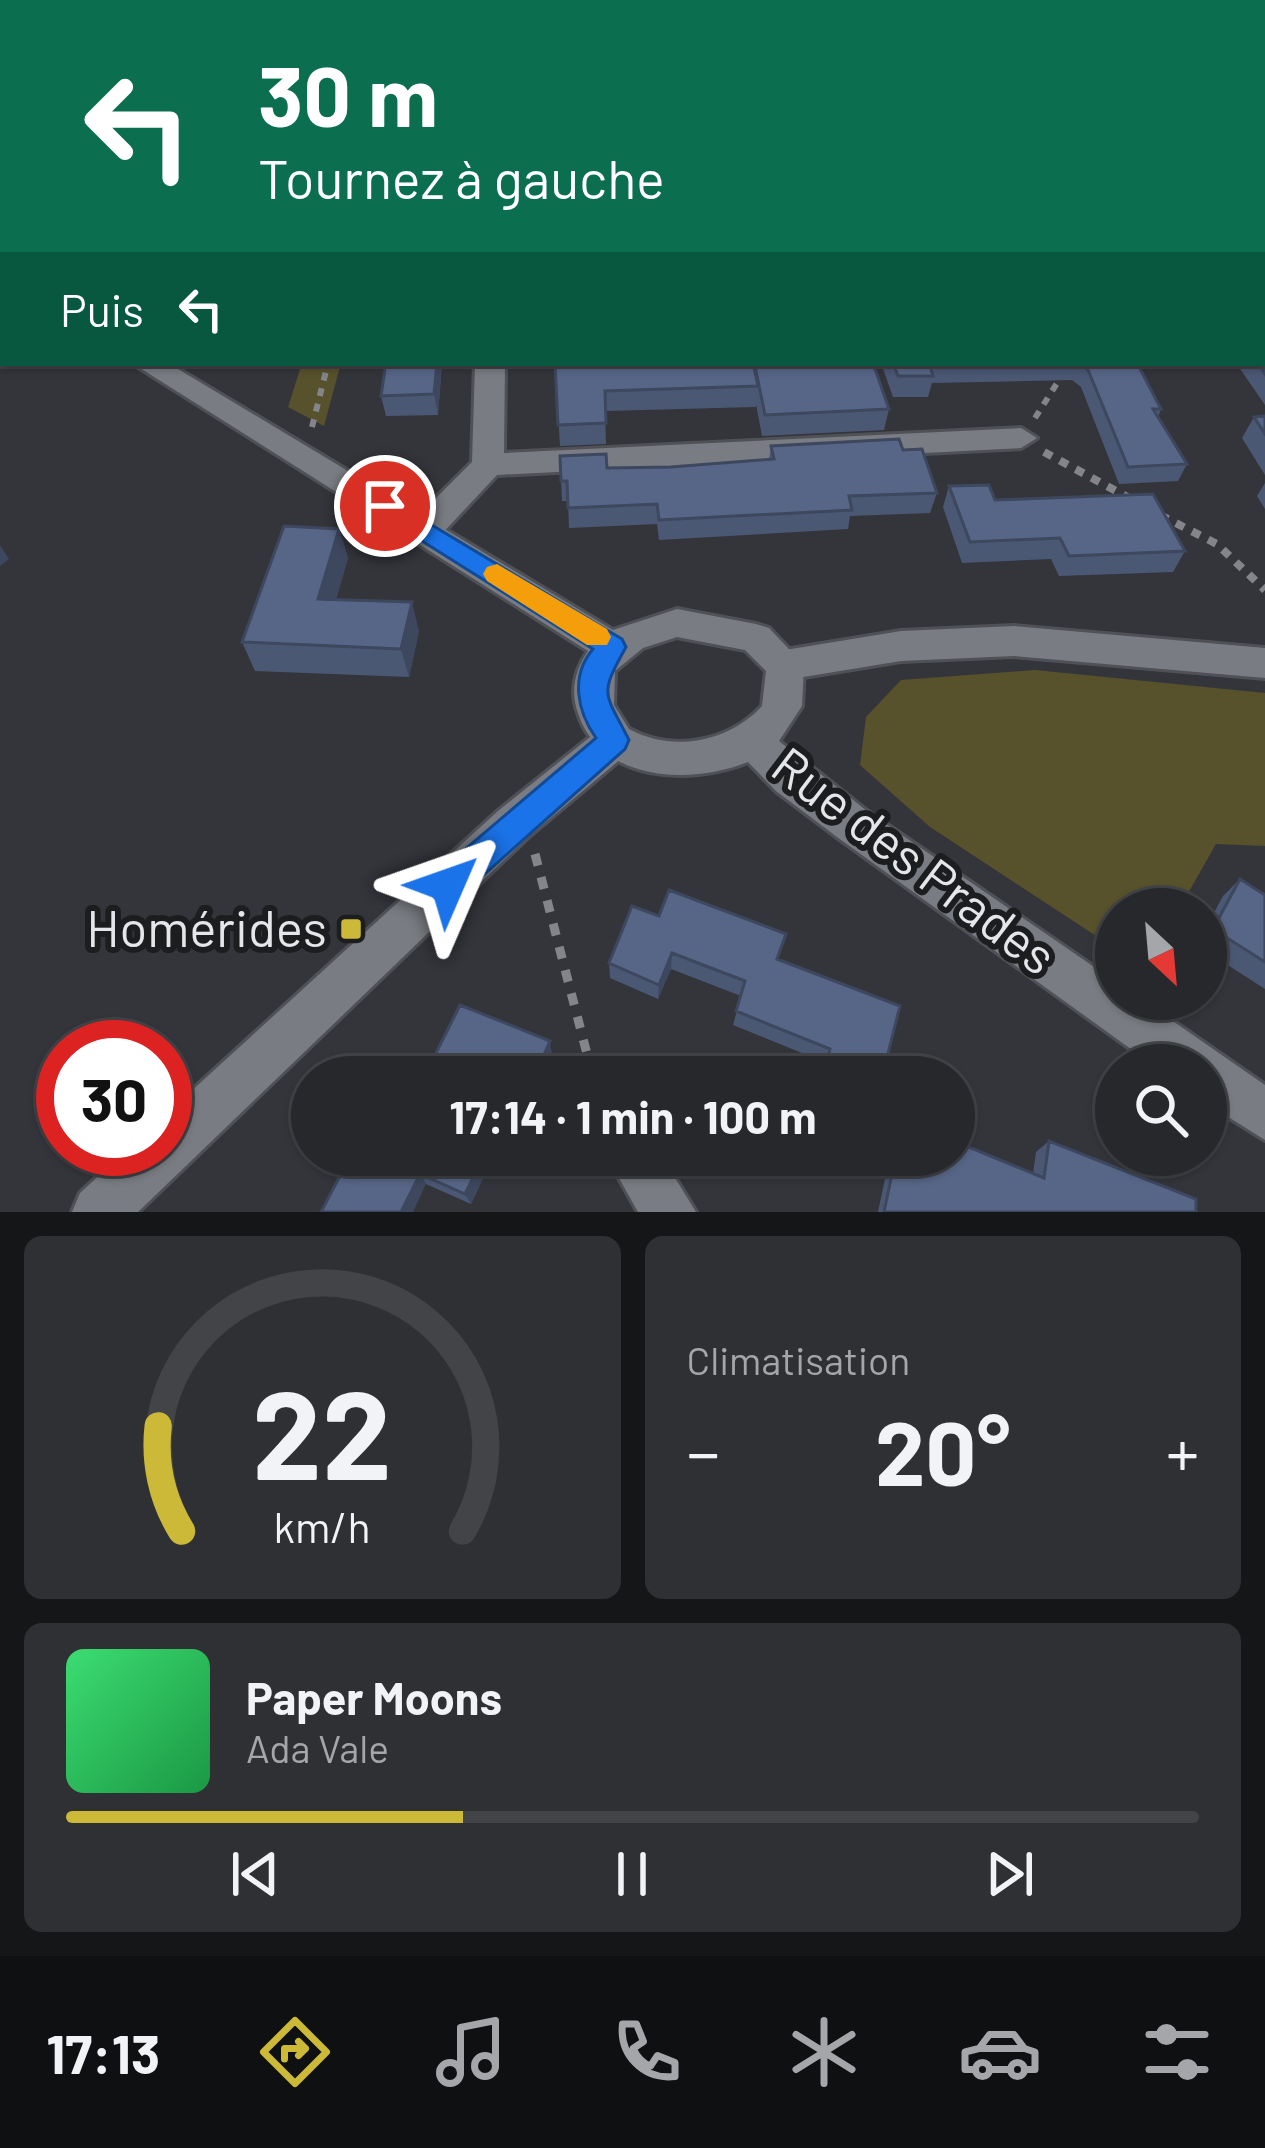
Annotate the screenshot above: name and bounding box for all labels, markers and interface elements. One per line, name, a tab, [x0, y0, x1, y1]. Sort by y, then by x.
text: 30 m	[258, 43, 438, 144]
icon: left	[60, 48, 216, 204]
text: Tournez à gauche	[258, 145, 665, 210]
icon: left	[168, 276, 234, 342]
text: Puis	[60, 282, 144, 336]
pin	[334, 455, 436, 557]
icon: arrive	[352, 473, 418, 539]
street label: Rue des Prades	[762, 733, 1069, 985]
position arrow	[385, 822, 511, 948]
north arrow	[1095, 888, 1227, 1020]
map controls	[1095, 888, 1227, 1176]
place label: Homérides	[86, 896, 327, 957]
marker: Homérides	[338, 916, 364, 942]
speed limit sign: 30	[36, 1020, 192, 1176]
button: search	[1095, 1044, 1227, 1176]
text: 17:14 · 1 min · 100 m	[449, 1089, 817, 1143]
text: Climatisation	[687, 1336, 910, 1383]
text: 22	[252, 1355, 392, 1505]
text: 20°	[875, 1396, 1011, 1504]
text: −	[687, 1411, 720, 1490]
text: +	[1166, 1411, 1199, 1490]
text: km/h	[274, 1499, 371, 1551]
text: Paper Moons	[246, 1670, 502, 1724]
text: Ada Vale	[246, 1724, 389, 1771]
icon: previous	[222, 1841, 288, 1907]
icon: pause	[599, 1841, 665, 1907]
icon: next	[977, 1841, 1043, 1907]
icon: directions	[253, 2010, 337, 2094]
icon: music	[429, 2010, 513, 2094]
icon: phone	[605, 2010, 689, 2094]
icon: climate	[782, 2010, 866, 2094]
icon: car	[958, 2010, 1042, 2094]
icon: filters	[1135, 2010, 1219, 2094]
text: 17:13	[46, 2020, 160, 2085]

